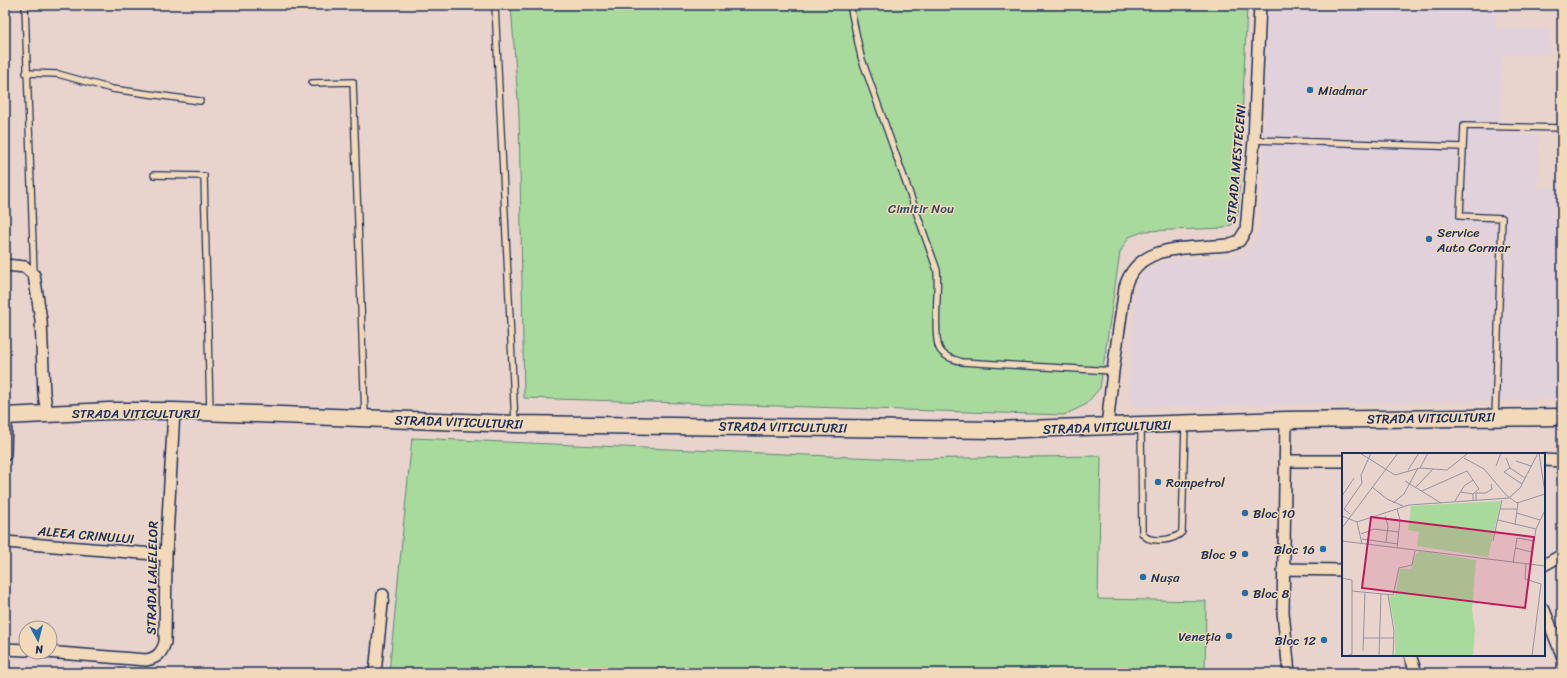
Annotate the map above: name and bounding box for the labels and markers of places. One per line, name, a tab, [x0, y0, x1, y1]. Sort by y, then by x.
place label: Miadmar	[1318, 79, 1368, 102]
marker: Miadmar	[1305, 85, 1315, 95]
place label: Service Auto Cormar	[1436, 221, 1511, 259]
marker: Service Auto Cormar	[1424, 234, 1434, 244]
place label: Rompetrol	[1166, 471, 1225, 494]
marker: Rompetrol	[1153, 477, 1163, 487]
place label: Bloc 10	[1253, 502, 1295, 525]
marker: Bloc 10	[1240, 508, 1250, 518]
place label: Bloc 16	[1274, 538, 1315, 561]
place label: Bloc 9	[1201, 543, 1237, 566]
marker: Bloc 16	[1318, 544, 1328, 554]
marker: Bloc 9	[1240, 549, 1250, 559]
place label: Nușa	[1151, 566, 1180, 589]
marker: Nușa	[1138, 572, 1148, 582]
place label: Bloc 8	[1253, 582, 1289, 605]
marker: Bloc 8	[1240, 588, 1250, 598]
place label: Veneția	[1178, 625, 1221, 648]
place label: Bloc 12	[1275, 629, 1316, 652]
marker: Veneția	[1224, 631, 1234, 641]
marker: Bloc 12	[1319, 635, 1329, 645]

